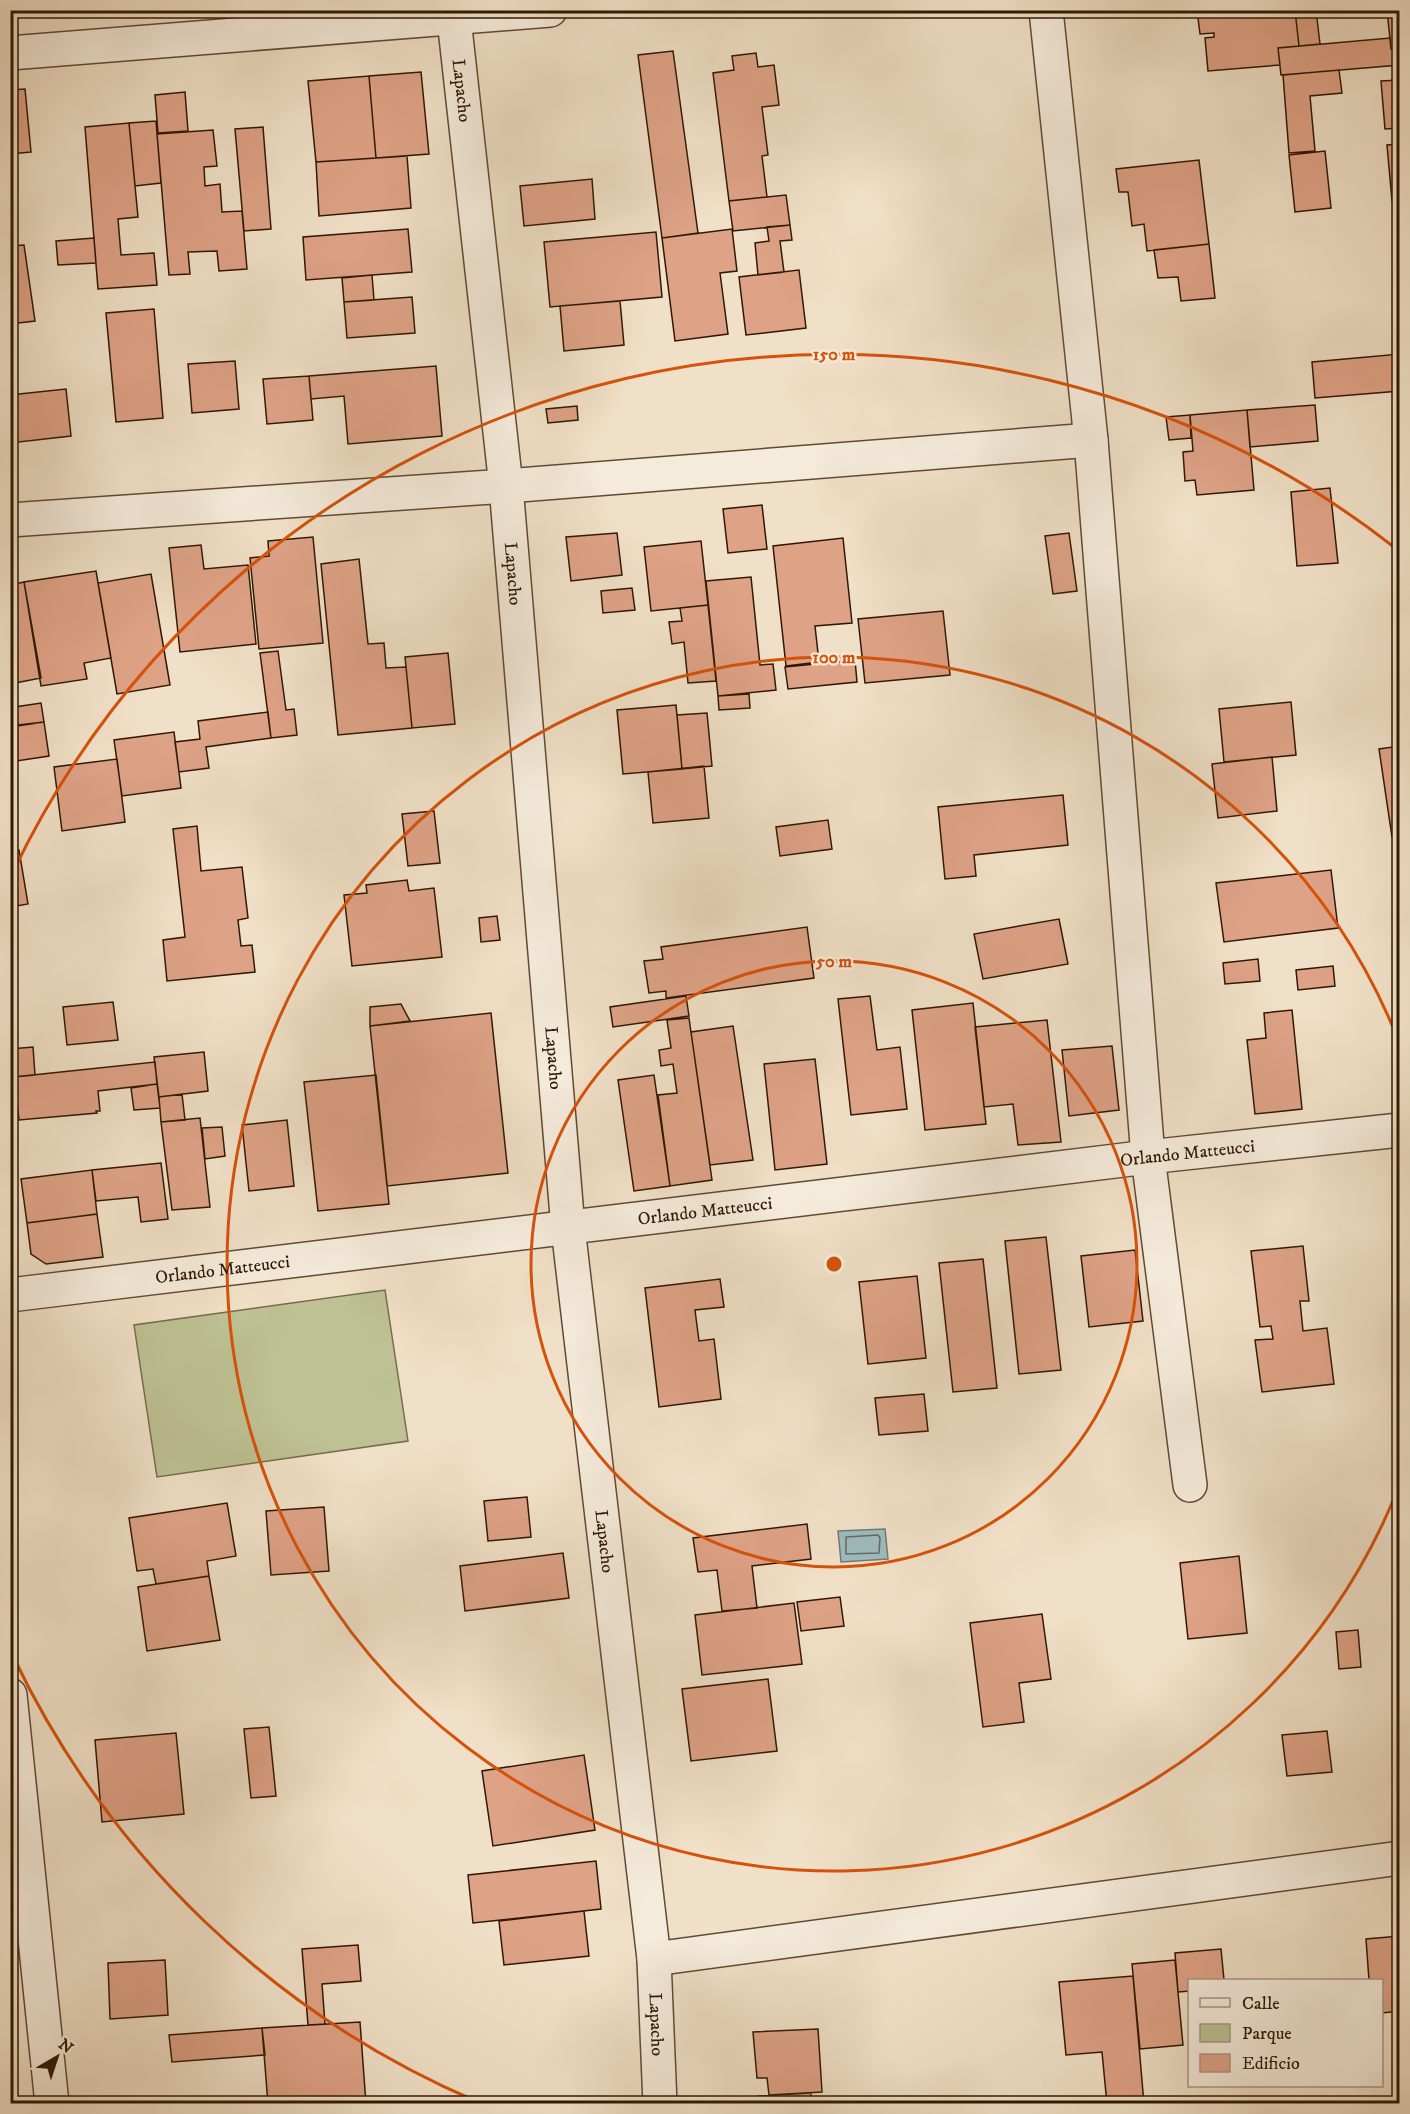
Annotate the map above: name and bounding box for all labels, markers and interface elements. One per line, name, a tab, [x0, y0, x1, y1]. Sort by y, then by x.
street label: Lapacho	[447, 58, 475, 124]
text: 150 m	[813, 344, 856, 366]
street label: Lapacho	[499, 541, 526, 607]
text: 100 m	[812, 647, 856, 669]
text: 50 m	[815, 951, 852, 973]
street label: Lapacho	[539, 1026, 566, 1091]
street label: Orlando Matteucci	[1119, 1136, 1256, 1172]
street label: Orlando Matteucci	[637, 1193, 774, 1231]
street label: Orlando Matteucci	[154, 1251, 291, 1289]
centre of rings	[824, 1254, 844, 1274]
street label: Lapacho	[589, 1509, 619, 1574]
legend	[1188, 1979, 1383, 2087]
street label: Lapacho	[643, 1992, 668, 2057]
text: Calle	[1242, 1993, 1280, 2015]
text: Parque	[1242, 2023, 1292, 2045]
north arrow	[27, 2027, 87, 2087]
text: N	[54, 2034, 77, 2058]
text: Edificio	[1242, 2053, 1300, 2075]

